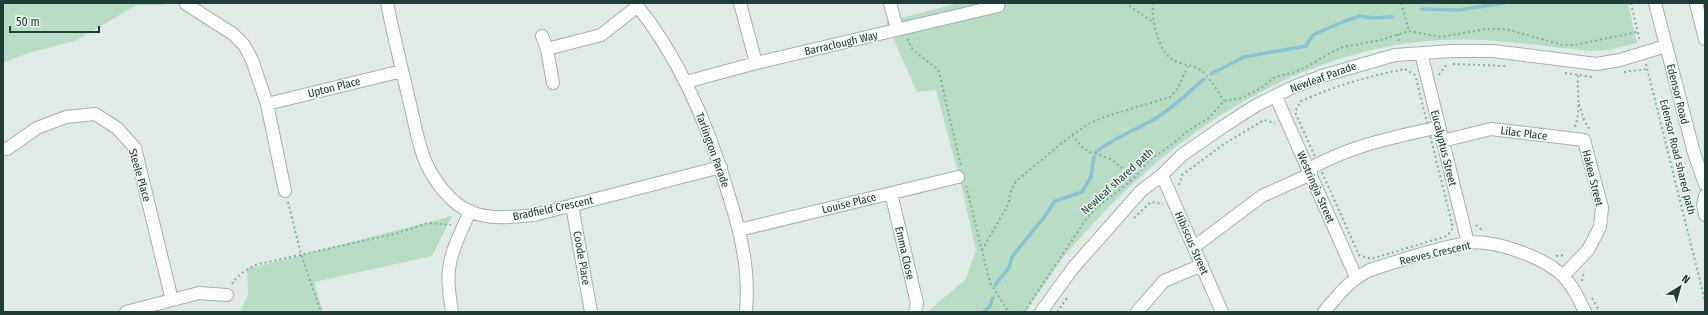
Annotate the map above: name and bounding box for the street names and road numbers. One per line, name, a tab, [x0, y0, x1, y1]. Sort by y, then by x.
street label: Barraclough Way	[803, 29, 879, 58]
street label: Newleaf Parade	[1288, 59, 1358, 95]
street label: Edensor Road	[1664, 63, 1691, 126]
street label: Upton Place	[306, 75, 362, 100]
street label: Edensor Road shared path	[1657, 98, 1698, 216]
street label: Eucalyptus Street	[1428, 109, 1459, 188]
street label: Tarlington Parade	[693, 111, 732, 189]
street label: Lilac Place	[1500, 124, 1548, 143]
street label: Newleaf shared path	[1079, 146, 1156, 217]
street label: Steele Place	[126, 147, 153, 203]
street label: Westringia Street	[1294, 149, 1337, 225]
street label: Hakea Street	[1579, 149, 1606, 208]
street label: Louise Place	[821, 190, 878, 217]
street label: Bradfield Crescent	[512, 194, 595, 223]
street label: Hibiscus Street	[1172, 210, 1211, 277]
street label: Emma Close	[892, 225, 917, 281]
street label: Coode Place	[570, 230, 593, 286]
street label: Reeves Crescent	[1398, 239, 1472, 268]

